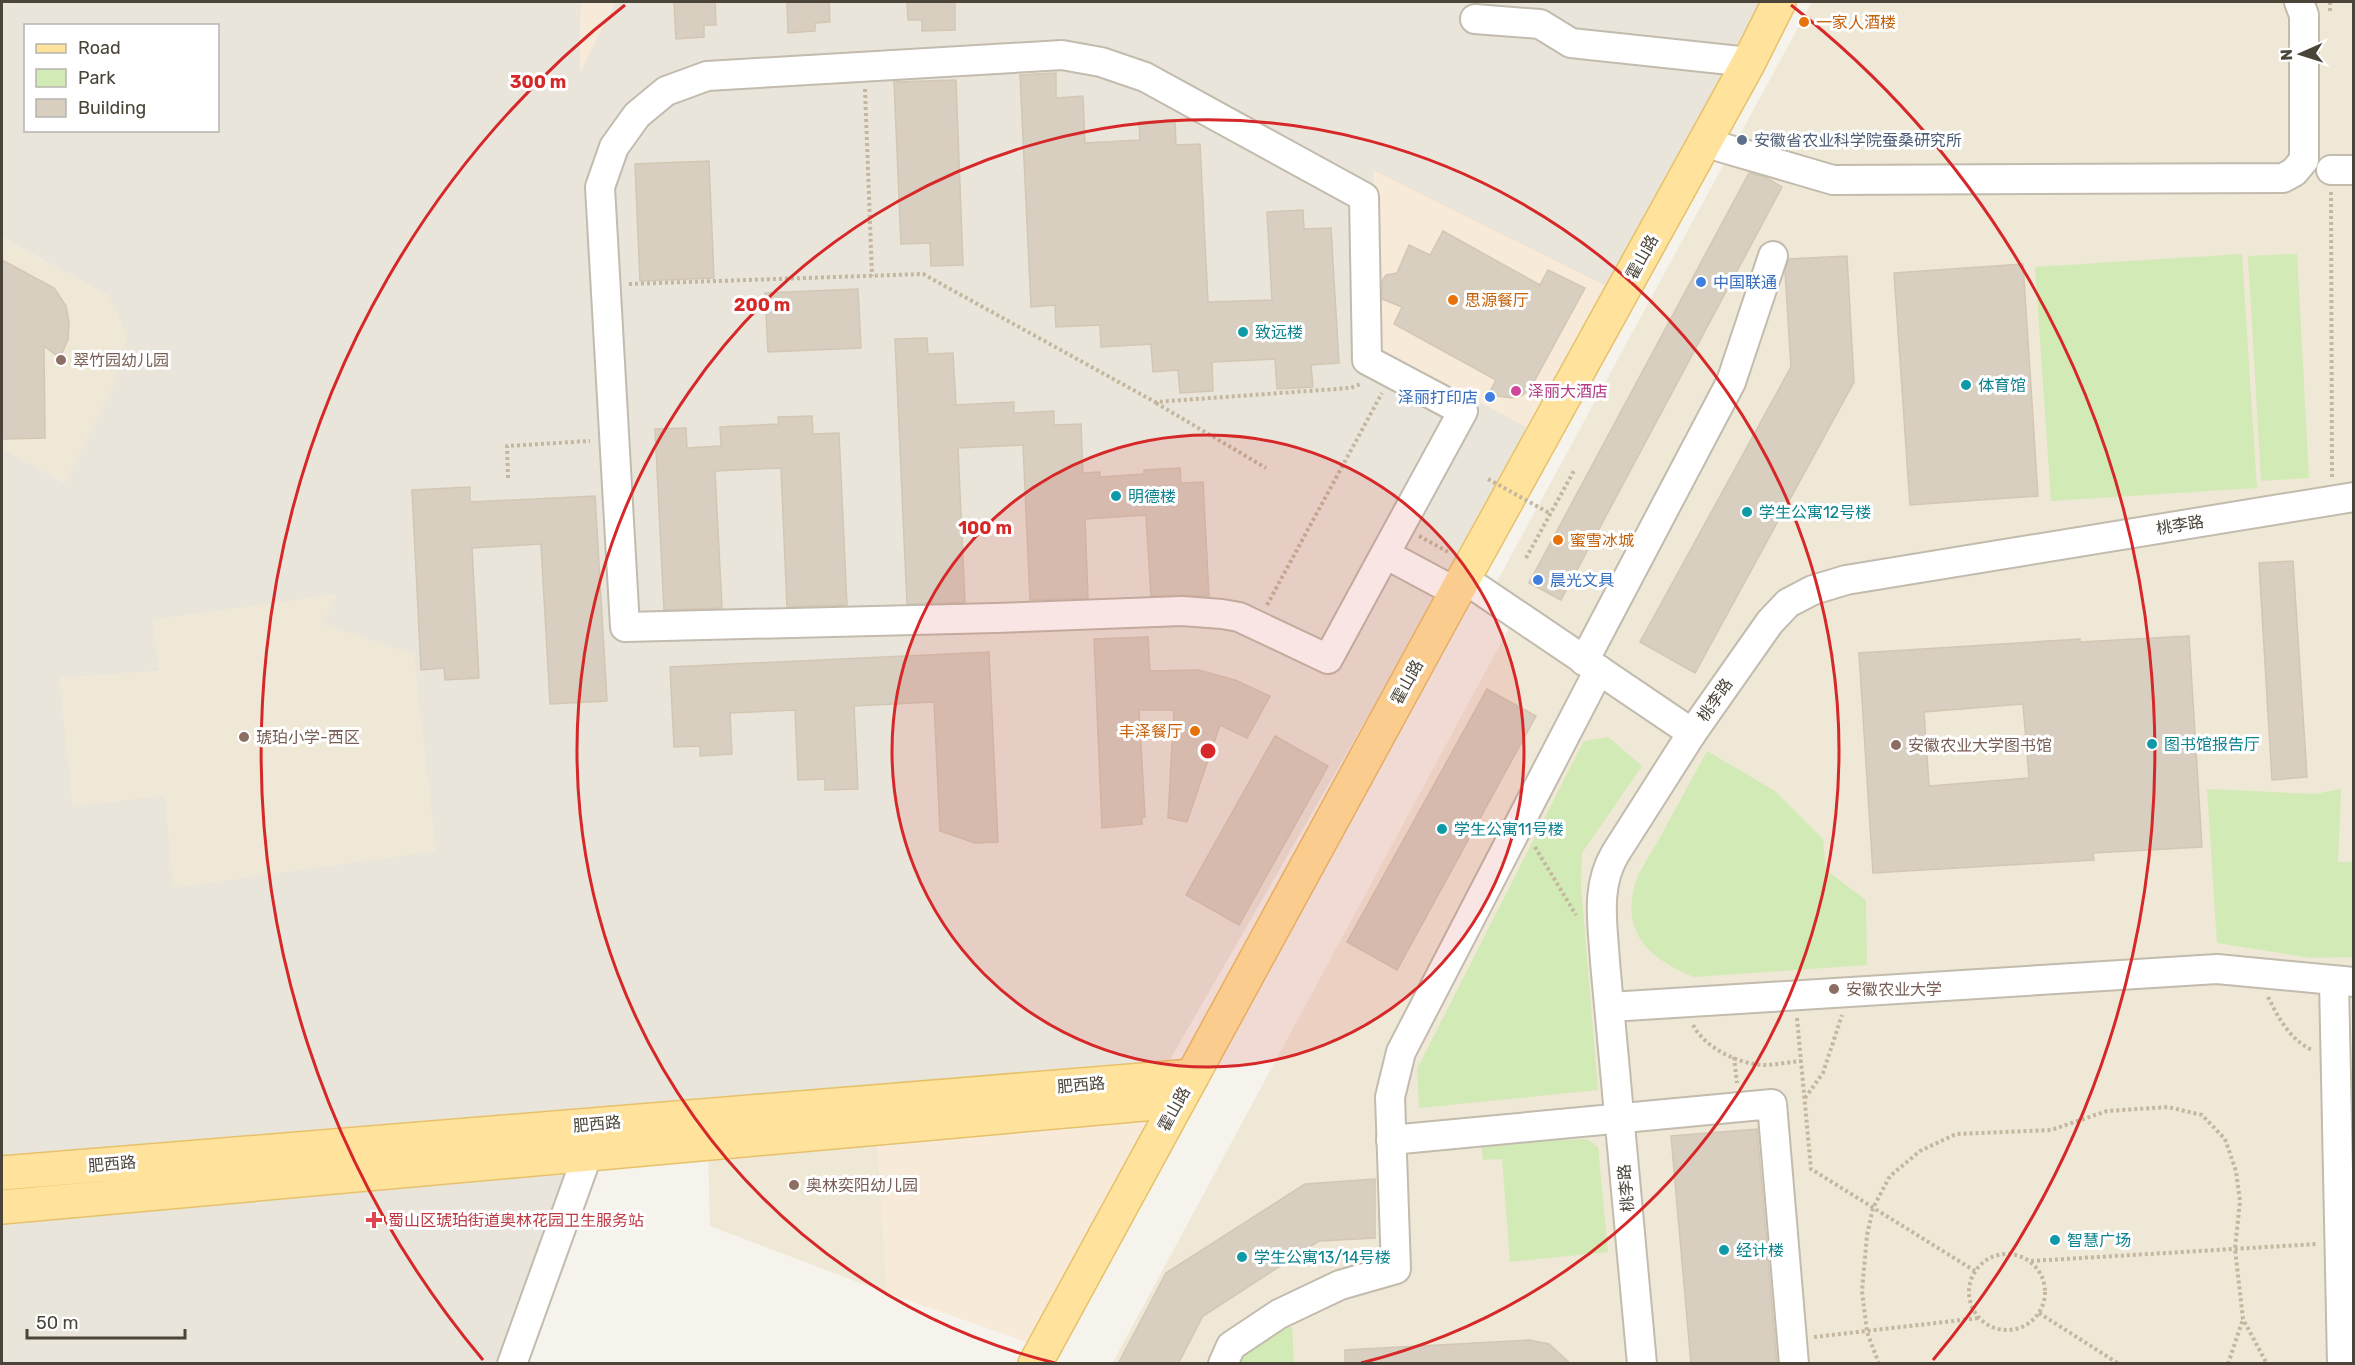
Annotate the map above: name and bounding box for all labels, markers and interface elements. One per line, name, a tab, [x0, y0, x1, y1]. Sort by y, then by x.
place label: 一家人酒楼	[1816, 13, 1896, 32]
marker: 一家人酒楼	[1797, 15, 1811, 29]
legend	[24, 24, 219, 132]
north arrow	[2271, 24, 2331, 84]
text: Road	[78, 37, 121, 59]
text: N	[2277, 49, 2296, 61]
text: Park	[78, 67, 116, 89]
text: 300 m	[510, 71, 566, 93]
text: Building	[78, 97, 146, 119]
place label: 安徽省农业科学院蚕桑研究所	[1754, 131, 1962, 150]
marker: 安徽省农业科学院蚕桑研究所	[1735, 133, 1749, 147]
street label: 霍山路	[1622, 231, 1662, 283]
place label: 中国联通	[1713, 273, 1777, 292]
marker: 中国联通	[1694, 275, 1708, 289]
place label: 思源餐厅	[1465, 291, 1529, 310]
marker: 思源餐厅	[1446, 293, 1460, 307]
text: 200 m	[734, 294, 790, 316]
place label: 致远楼	[1255, 323, 1303, 342]
marker: 致远楼	[1236, 325, 1250, 339]
place label: 翠竹园幼儿园	[73, 351, 169, 370]
marker: 翠竹园幼儿园	[54, 353, 68, 367]
place label: 体育馆	[1978, 376, 2026, 395]
marker: 体育馆	[1959, 378, 1973, 392]
place label: 泽丽大酒店	[1528, 382, 1608, 401]
marker: 泽丽大酒店	[1509, 384, 1523, 398]
place label: 泽丽打印店	[1398, 388, 1478, 407]
marker: 泽丽打印店	[1483, 390, 1497, 404]
place label: 明德楼	[1128, 487, 1176, 506]
marker: 明德楼	[1109, 489, 1123, 503]
place label: 学生公寓12号楼	[1759, 503, 1871, 522]
marker: 学生公寓12号楼	[1740, 505, 1754, 519]
street label: 桃李路	[2155, 512, 2205, 538]
text: 100 m	[958, 517, 1012, 539]
place label: 蜜雪冰城	[1570, 531, 1634, 550]
marker: 蜜雪冰城	[1551, 533, 1565, 547]
place label: 晨光文具	[1550, 571, 1614, 590]
marker: 晨光文具	[1531, 573, 1545, 587]
street label: 霍山路	[1387, 656, 1427, 708]
street label: 桃李路	[1693, 675, 1737, 725]
place label: 丰泽餐厅	[1119, 722, 1183, 741]
marker: 丰泽餐厅	[1188, 724, 1202, 738]
place label: 琥珀小学-西区	[256, 728, 360, 747]
marker: 琥珀小学-西区	[237, 730, 251, 744]
place label: 图书馆报告厅	[2164, 735, 2260, 754]
place label: 安徽农业大学图书馆	[1908, 736, 2052, 755]
marker: 图书馆报告厅	[2145, 737, 2159, 751]
marker: 安徽农业大学图书馆	[1889, 738, 1903, 752]
centre of rings	[1198, 741, 1218, 761]
place label: 学生公寓11号楼	[1454, 820, 1564, 839]
marker: 学生公寓11号楼	[1435, 822, 1449, 836]
place label: 安徽农业大学	[1846, 980, 1942, 999]
marker: 安徽农业大学	[1827, 982, 1841, 996]
street label: 肥西路	[1056, 1073, 1106, 1097]
street label: 霍山路	[1154, 1083, 1194, 1135]
street label: 肥西路	[572, 1112, 622, 1136]
street label: 肥西路	[87, 1152, 137, 1176]
street label: 桃李路	[1614, 1163, 1638, 1213]
place label: 奥林奕阳幼儿园	[806, 1176, 918, 1195]
marker: 奥林奕阳幼儿园	[787, 1178, 801, 1192]
marker: 蜀山区琥珀街道奥林花园卫生服务站	[365, 1211, 383, 1229]
place label: 蜀山区琥珀街道奥林花园卫生服务站	[388, 1211, 644, 1230]
place label: 智慧广场	[2067, 1231, 2131, 1250]
marker: 智慧广场	[2048, 1233, 2062, 1247]
place label: 经计楼	[1736, 1241, 1784, 1260]
marker: 经计楼	[1717, 1243, 1731, 1257]
place label: 学生公寓13/14号楼	[1254, 1248, 1391, 1267]
marker: 学生公寓13/14号楼	[1235, 1250, 1249, 1264]
scale bar	[27, 1302, 184, 1340]
text: 50 m	[36, 1312, 79, 1334]

